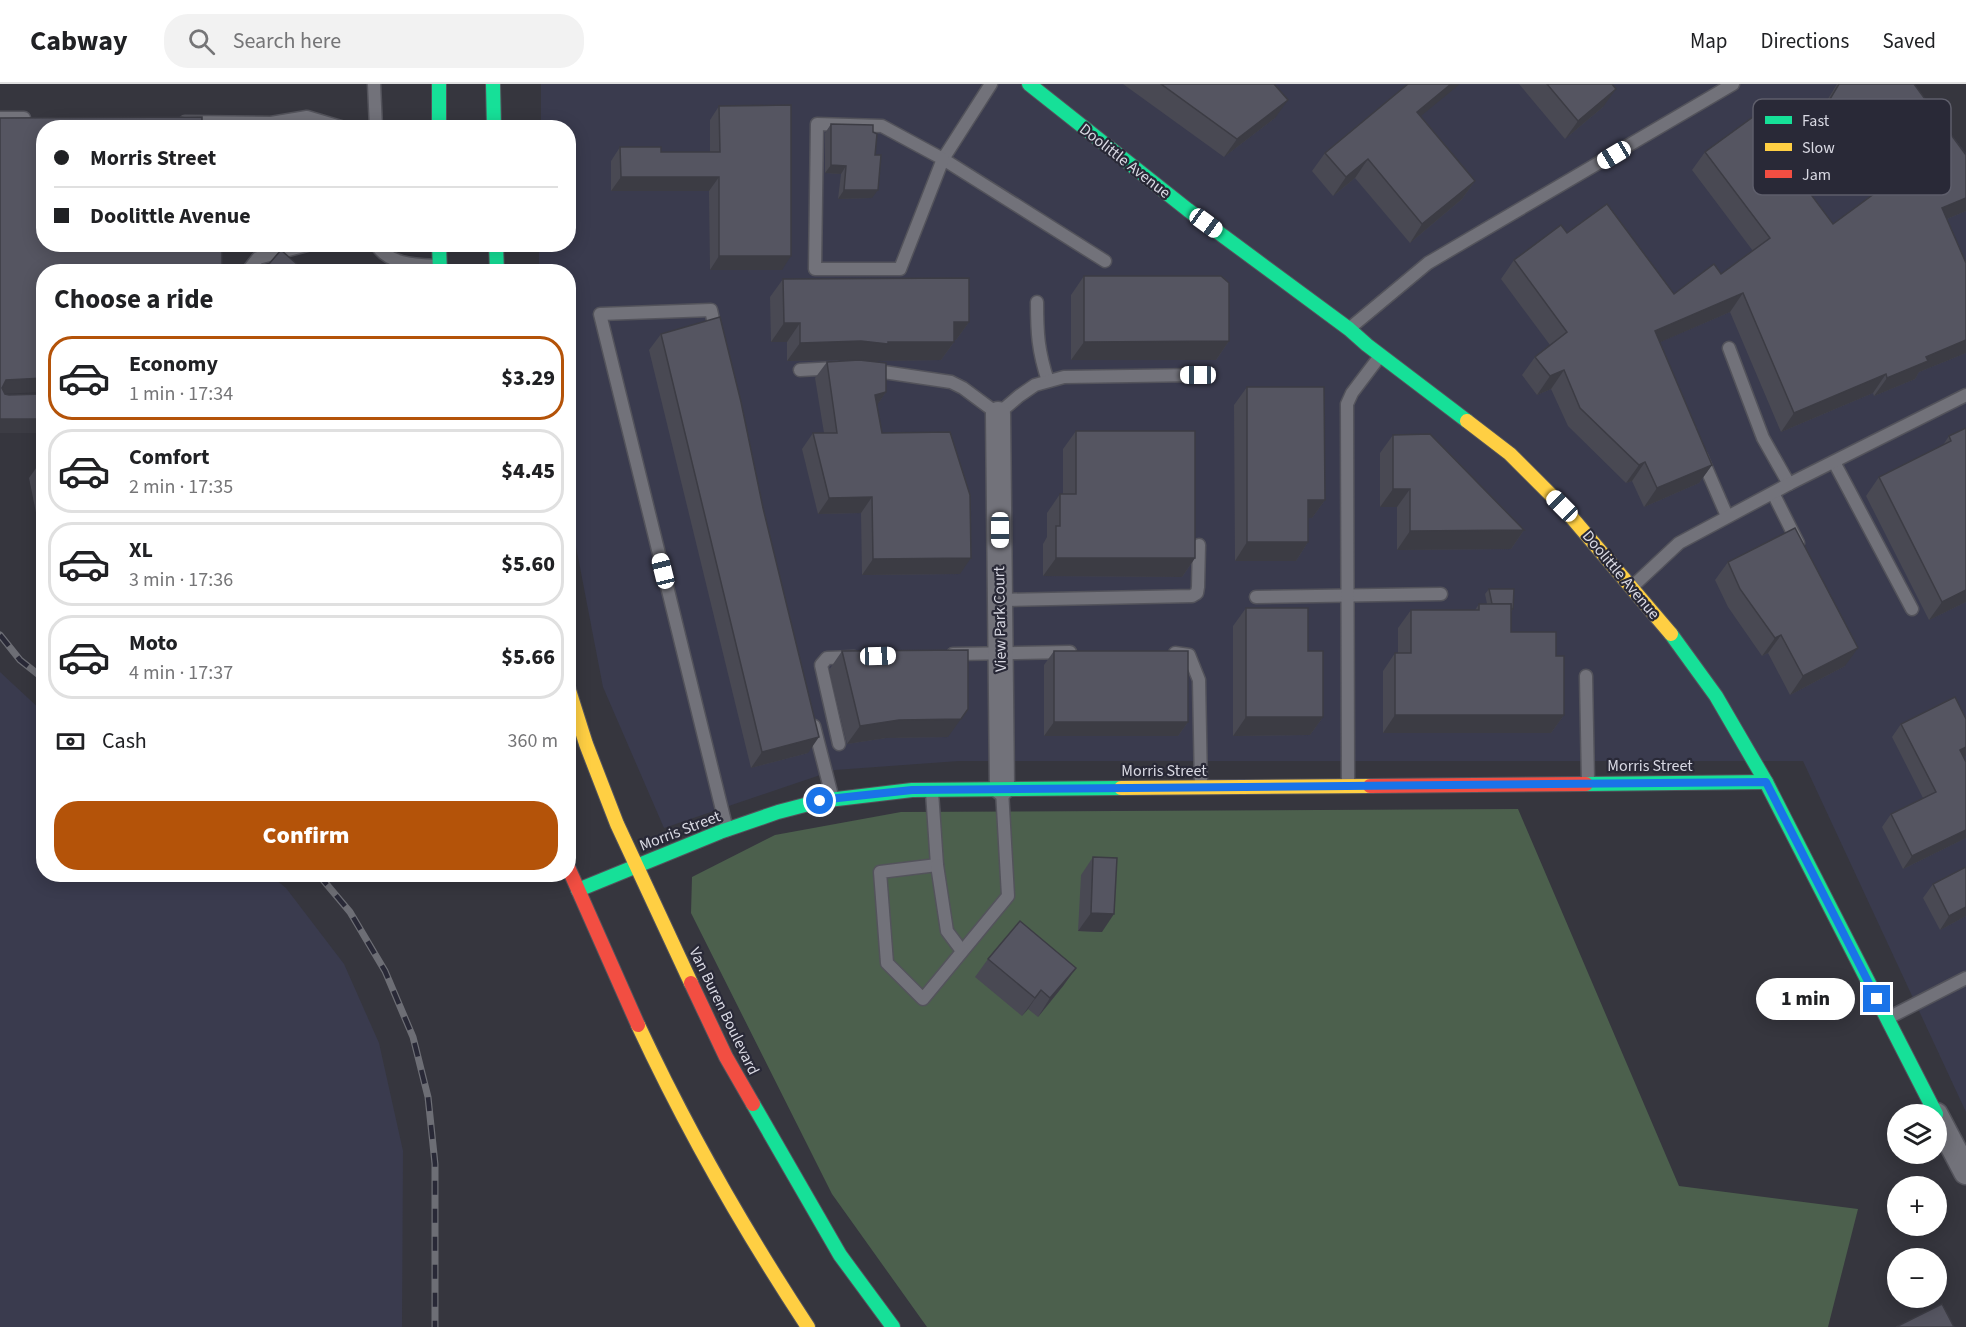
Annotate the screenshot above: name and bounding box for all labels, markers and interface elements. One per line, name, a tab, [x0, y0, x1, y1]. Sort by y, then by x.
search box	[164, 14, 584, 68]
text: Cabway	[30, 21, 128, 61]
icon: search	[185, 25, 218, 58]
text: Search here	[233, 25, 341, 57]
text: Map	[1690, 26, 1728, 56]
text: Directions	[1761, 26, 1849, 56]
text: Saved	[1882, 26, 1936, 56]
legend	[1753, 99, 1951, 195]
text: Fast	[1802, 110, 1830, 132]
street label: Doolittle Avenue	[1075, 118, 1175, 204]
text: Slow	[1802, 137, 1835, 159]
car	[1594, 138, 1634, 172]
text: Morris Street	[90, 142, 216, 174]
text: Jam	[1802, 164, 1831, 186]
text: Doolittle Avenue	[90, 200, 251, 232]
car	[1186, 205, 1226, 241]
text: Choose a ride	[54, 280, 214, 319]
text: Economy	[129, 348, 218, 380]
icon: car	[57, 351, 111, 405]
text: $3.29	[501, 362, 555, 394]
car	[1180, 366, 1216, 384]
text: 1 min · 17:34	[129, 380, 233, 408]
text: Comfort	[129, 441, 210, 473]
icon: car	[57, 444, 111, 498]
text: $4.45	[501, 455, 555, 487]
text: 2 min · 17:35	[129, 473, 233, 501]
car	[1543, 487, 1581, 525]
car	[991, 512, 1009, 548]
street label: Doolittle Avenue	[1577, 526, 1665, 624]
text: XL	[129, 534, 153, 566]
icon: car	[57, 537, 111, 591]
text: $5.60	[501, 548, 555, 580]
car	[650, 551, 676, 591]
street label: View Park Court	[988, 565, 1012, 672]
text: 3 min · 17:36	[129, 566, 233, 594]
text: Moto	[129, 627, 178, 659]
icon: car	[57, 630, 111, 684]
text: $5.66	[501, 641, 555, 673]
car	[860, 646, 896, 666]
text: 4 min · 17:37	[129, 659, 233, 687]
icon: cash	[54, 725, 87, 758]
text: Cash	[102, 725, 147, 757]
text: 360 m	[508, 727, 558, 755]
street label: Morris Street	[1607, 755, 1693, 777]
street label: Morris Street	[1121, 760, 1207, 782]
route start	[806, 787, 833, 814]
button: Confirm	[54, 801, 558, 870]
street label: Morris Street	[636, 805, 724, 857]
street label: Van Buren Boulevard	[683, 943, 765, 1079]
callout: 1 min	[1757, 978, 1856, 1020]
text: 1 min	[1781, 985, 1830, 1013]
route end	[1863, 985, 1890, 1012]
map controls	[1887, 1104, 1947, 1308]
button: layers	[1887, 1104, 1947, 1164]
button: +	[1887, 1176, 1947, 1236]
button: −	[1887, 1248, 1947, 1308]

